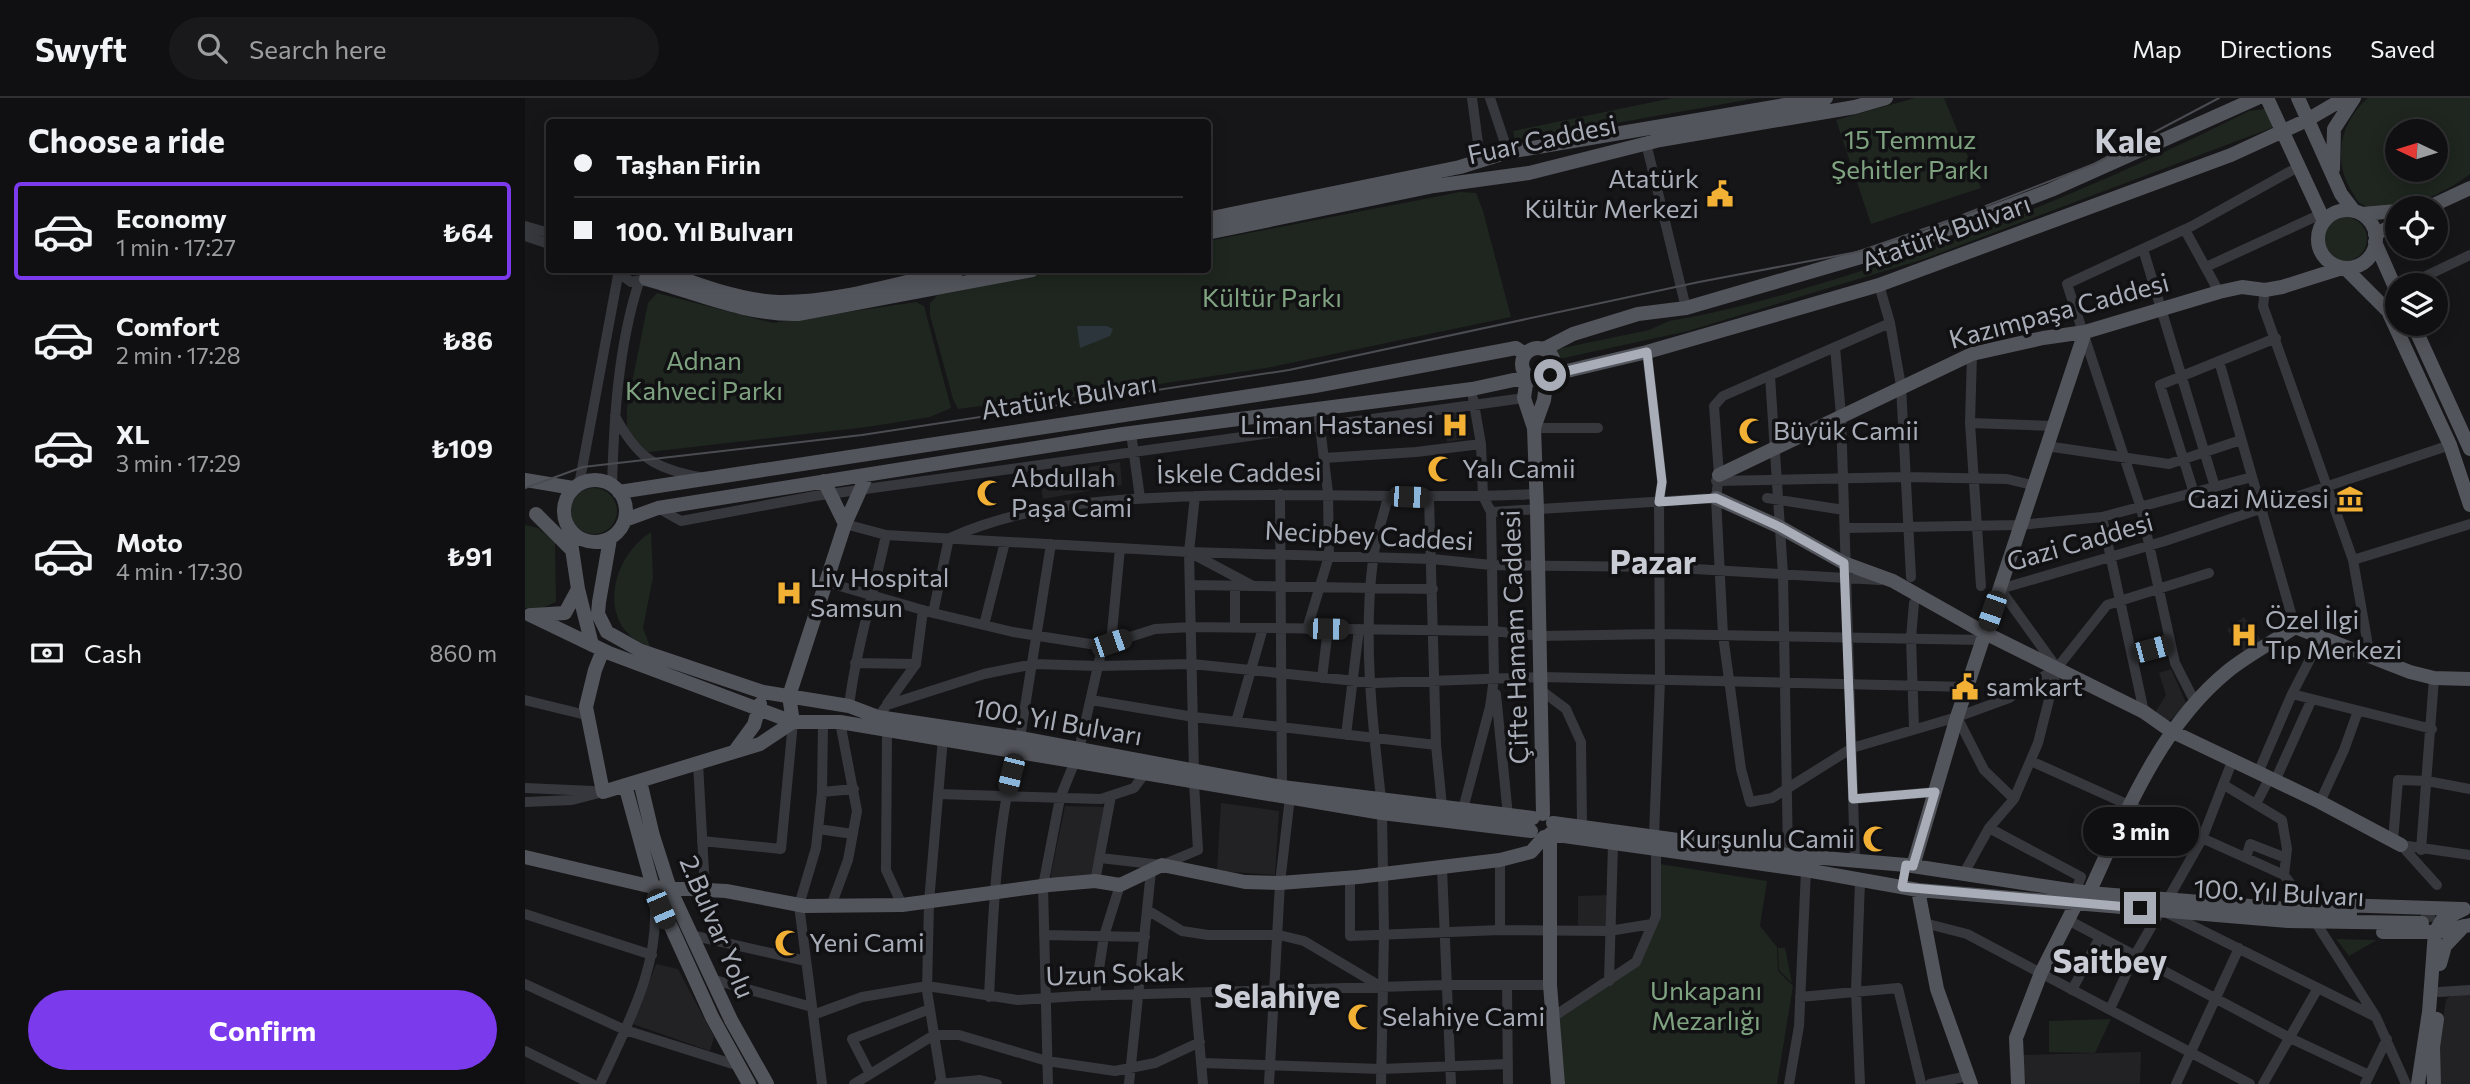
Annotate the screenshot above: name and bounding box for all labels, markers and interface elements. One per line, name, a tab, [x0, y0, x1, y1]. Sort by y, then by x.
search box	[169, 17, 659, 80]
text: Swyft	[35, 28, 127, 69]
icon: search	[193, 29, 231, 67]
text: Search here	[249, 33, 386, 64]
text: Map	[2132, 34, 2182, 63]
text: Directions	[2220, 34, 2332, 63]
text: Saved	[2370, 34, 2435, 63]
street label: Fuar Caddesi	[1464, 108, 1619, 169]
district label: Kale	[2095, 119, 2161, 160]
north arrow	[2385, 119, 2448, 182]
map controls	[2385, 119, 2448, 336]
text: Choose a ride	[28, 120, 225, 160]
park label: 15 Temmuz Şehitler Parkı	[1831, 123, 1989, 184]
text: Taşhan Firin	[616, 148, 761, 179]
place label: Atatürk Kültür Merkezi	[1524, 162, 1699, 223]
public building icon: Atatürk Kültür Merkezi	[1705, 179, 1735, 209]
street label: Atatürk Bulvarı	[1857, 187, 2034, 277]
button: locate	[2385, 196, 2448, 259]
icon: car	[32, 200, 95, 263]
text: Economy	[116, 202, 227, 233]
text: 100. Yıl Bulvarı	[616, 215, 794, 246]
text: ₺64	[442, 216, 493, 247]
text: 1 min · 17:27	[116, 233, 236, 261]
street label: Kazımpaşa Caddesi	[1945, 265, 2172, 354]
button: layers	[2385, 273, 2448, 336]
park label: Kültür Parkı	[1202, 281, 1342, 312]
icon: car	[32, 308, 95, 371]
text: Comfort	[116, 310, 219, 341]
text: ₺86	[442, 324, 493, 355]
text: 2 min · 17:28	[116, 341, 241, 369]
park label: Adnan Kahveci Parkı	[625, 344, 783, 405]
route start	[1534, 359, 1566, 391]
street label: Atatürk Bulvarı	[979, 366, 1159, 425]
place label: Liman Hastanesi	[1240, 408, 1434, 439]
hospital icon: Liman Hastanesi	[1440, 410, 1470, 440]
place label: Büyük Camii	[1773, 414, 1919, 445]
icon: car	[32, 416, 95, 479]
mosque icon: Büyük Camii	[1737, 416, 1767, 446]
text: XL	[116, 418, 150, 449]
text: ₺109	[431, 432, 493, 463]
text: 3 min · 17:29	[116, 449, 241, 477]
place label: Yalı Camii	[1462, 452, 1576, 483]
mosque icon: Yalı Camii	[1426, 454, 1456, 484]
street label: İskele Caddesi	[1156, 455, 1322, 488]
place label: Abdullah Paşa Cami	[1011, 461, 1132, 522]
mosque icon: Abdullah Paşa Cami	[975, 478, 1005, 508]
place label: Gazi Müzesi	[2187, 482, 2329, 513]
museum icon: Gazi Müzesi	[2335, 484, 2365, 514]
car	[1388, 486, 1431, 508]
street label: Gazi Caddesi	[2003, 505, 2156, 576]
street label: Çifte Hamam Caddesi	[1494, 509, 1533, 765]
street label: Necipbey Caddesi	[1264, 514, 1474, 555]
icon: car	[32, 524, 95, 587]
text: Moto	[116, 526, 183, 557]
text: ₺91	[446, 540, 493, 571]
district label: Pazar	[1610, 540, 1697, 581]
text: 4 min · 17:30	[116, 557, 243, 585]
place label: Liv Hospital Samsun	[810, 561, 949, 622]
hospital icon: Liv Hospital Samsun	[774, 578, 804, 608]
car	[1976, 588, 2009, 634]
place label: Özel İlgi Tıp Merkezi	[2265, 603, 2402, 664]
car	[1307, 618, 1350, 640]
hospital icon: Özel İlgi Tıp Merkezi	[2229, 620, 2259, 650]
car	[1088, 626, 1135, 660]
car	[2129, 633, 2176, 665]
icon: cash	[28, 634, 66, 672]
text: Cash	[84, 637, 142, 668]
text: 860 m	[430, 639, 497, 667]
place label: samkart	[1986, 670, 2083, 701]
public building icon: samkart	[1950, 672, 1980, 702]
street label: 100. Yıl Bulvarı	[971, 690, 1145, 751]
car	[996, 751, 1027, 797]
callout: 3 min	[2082, 806, 2198, 856]
text: 3 min	[2112, 817, 2170, 845]
place label: Kurşunlu Camii	[1679, 822, 1855, 853]
mosque icon: Kurşunlu Camii	[1861, 824, 1891, 854]
street label: 2.Bulvar Yolu	[674, 851, 762, 1002]
street label: 100. Yıl Bulvarı	[2193, 872, 2365, 911]
car	[644, 886, 679, 932]
route end	[2124, 892, 2156, 924]
place label: Yeni Cami	[809, 926, 925, 957]
mosque icon: Yeni Cami	[773, 928, 803, 958]
district label: Saitbey	[2053, 939, 2167, 980]
street label: Uzun Sokak	[1045, 955, 1185, 990]
district label: Selahiye	[1214, 974, 1340, 1015]
park label: Unkapanı Mezarlığı	[1650, 974, 1762, 1035]
button: Confirm	[28, 990, 497, 1070]
place label: Selahiye Cami	[1382, 1000, 1545, 1031]
mosque icon: Selahiye Cami	[1346, 1002, 1376, 1032]

